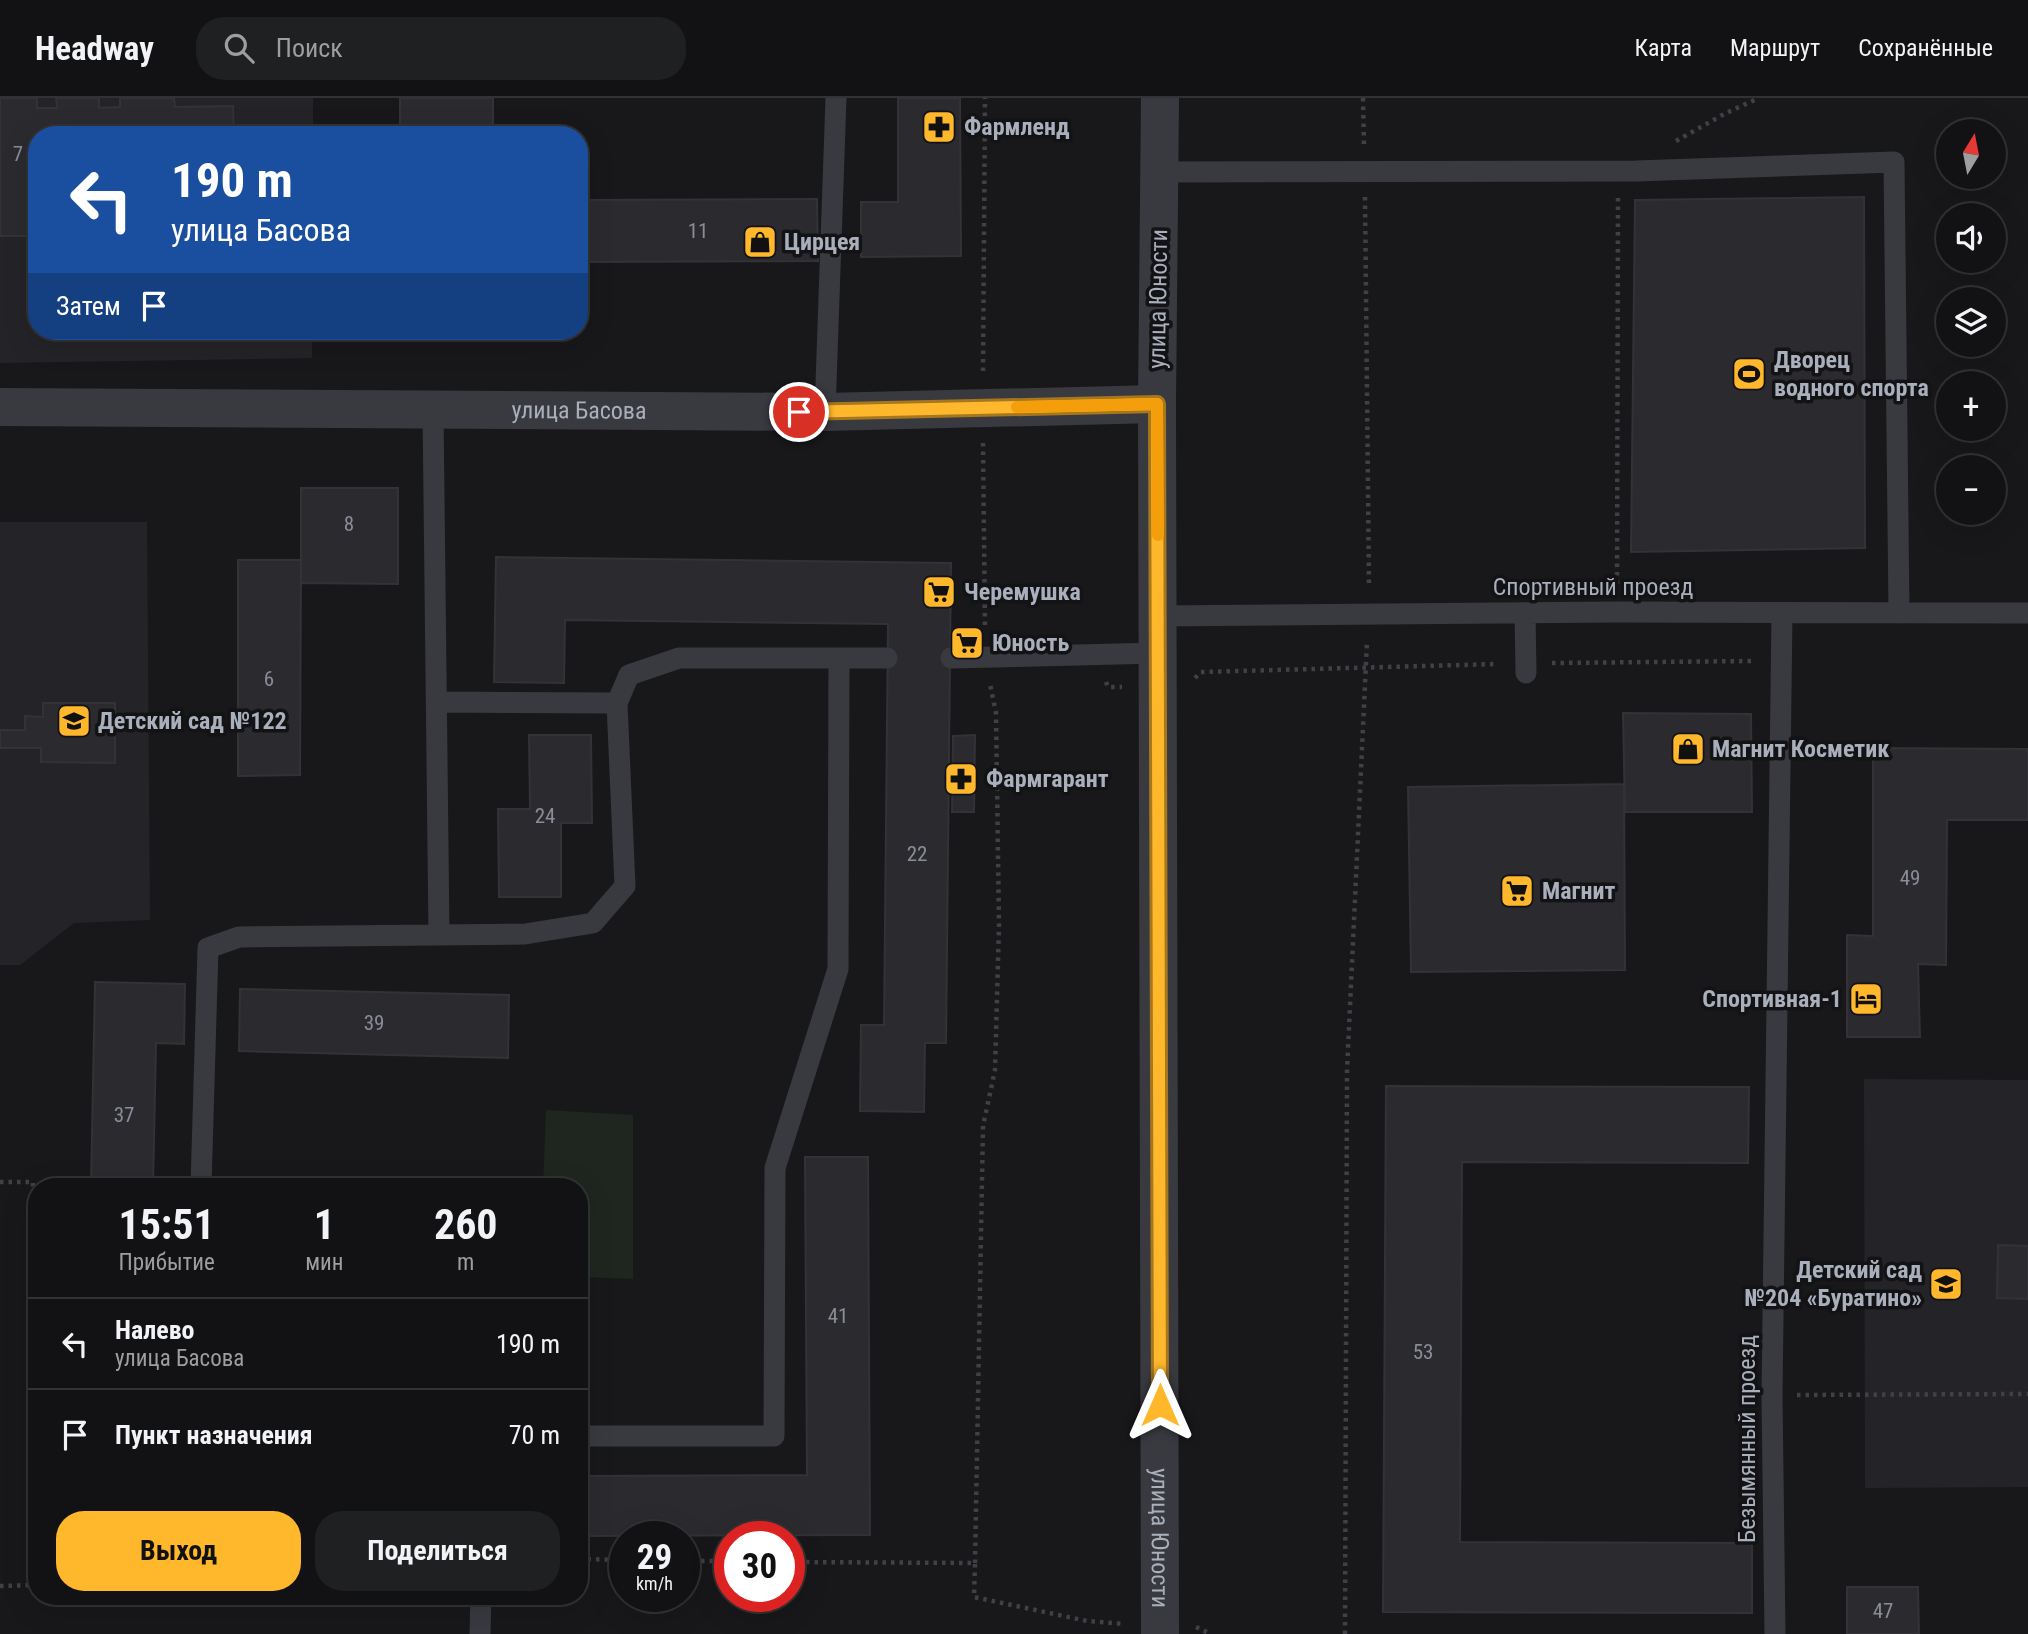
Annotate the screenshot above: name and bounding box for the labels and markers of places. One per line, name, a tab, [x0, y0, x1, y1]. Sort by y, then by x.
pharmacy icon: Фармленд	[920, 108, 958, 146]
place label: Фармленд	[964, 113, 1070, 141]
shop icon: Цирцея	[741, 223, 779, 261]
place label: Цирцея	[784, 228, 860, 256]
place label: Дворец водного спорта	[1774, 346, 1929, 402]
sports icon: Дворец водного спорта	[1730, 355, 1768, 393]
pin	[769, 382, 829, 442]
supermarket icon: Черемушка	[920, 573, 958, 611]
place label: Черемушка	[964, 578, 1081, 606]
supermarket icon: Юность	[948, 624, 986, 662]
place label: Юность	[992, 629, 1069, 657]
school or university icon: Детский сад №122	[55, 702, 93, 740]
place label: Детский сад №122	[98, 707, 287, 735]
shop icon: Магнит Косметик	[1669, 730, 1707, 768]
place label: Магнит Косметик	[1712, 735, 1889, 763]
pharmacy icon: Фармгарант	[942, 760, 980, 798]
place label: Фармгарант	[986, 765, 1109, 793]
supermarket icon: Магнит	[1498, 872, 1536, 910]
place label: Магнит	[1542, 877, 1615, 905]
hotel icon: Спортивная-1	[1847, 980, 1885, 1018]
place label: Спортивная-1	[1702, 985, 1842, 1013]
place label: Детский сад №204 «Буратино»	[1744, 1256, 1922, 1312]
school or university icon: Детский сад №204 «Буратино»	[1927, 1265, 1965, 1303]

